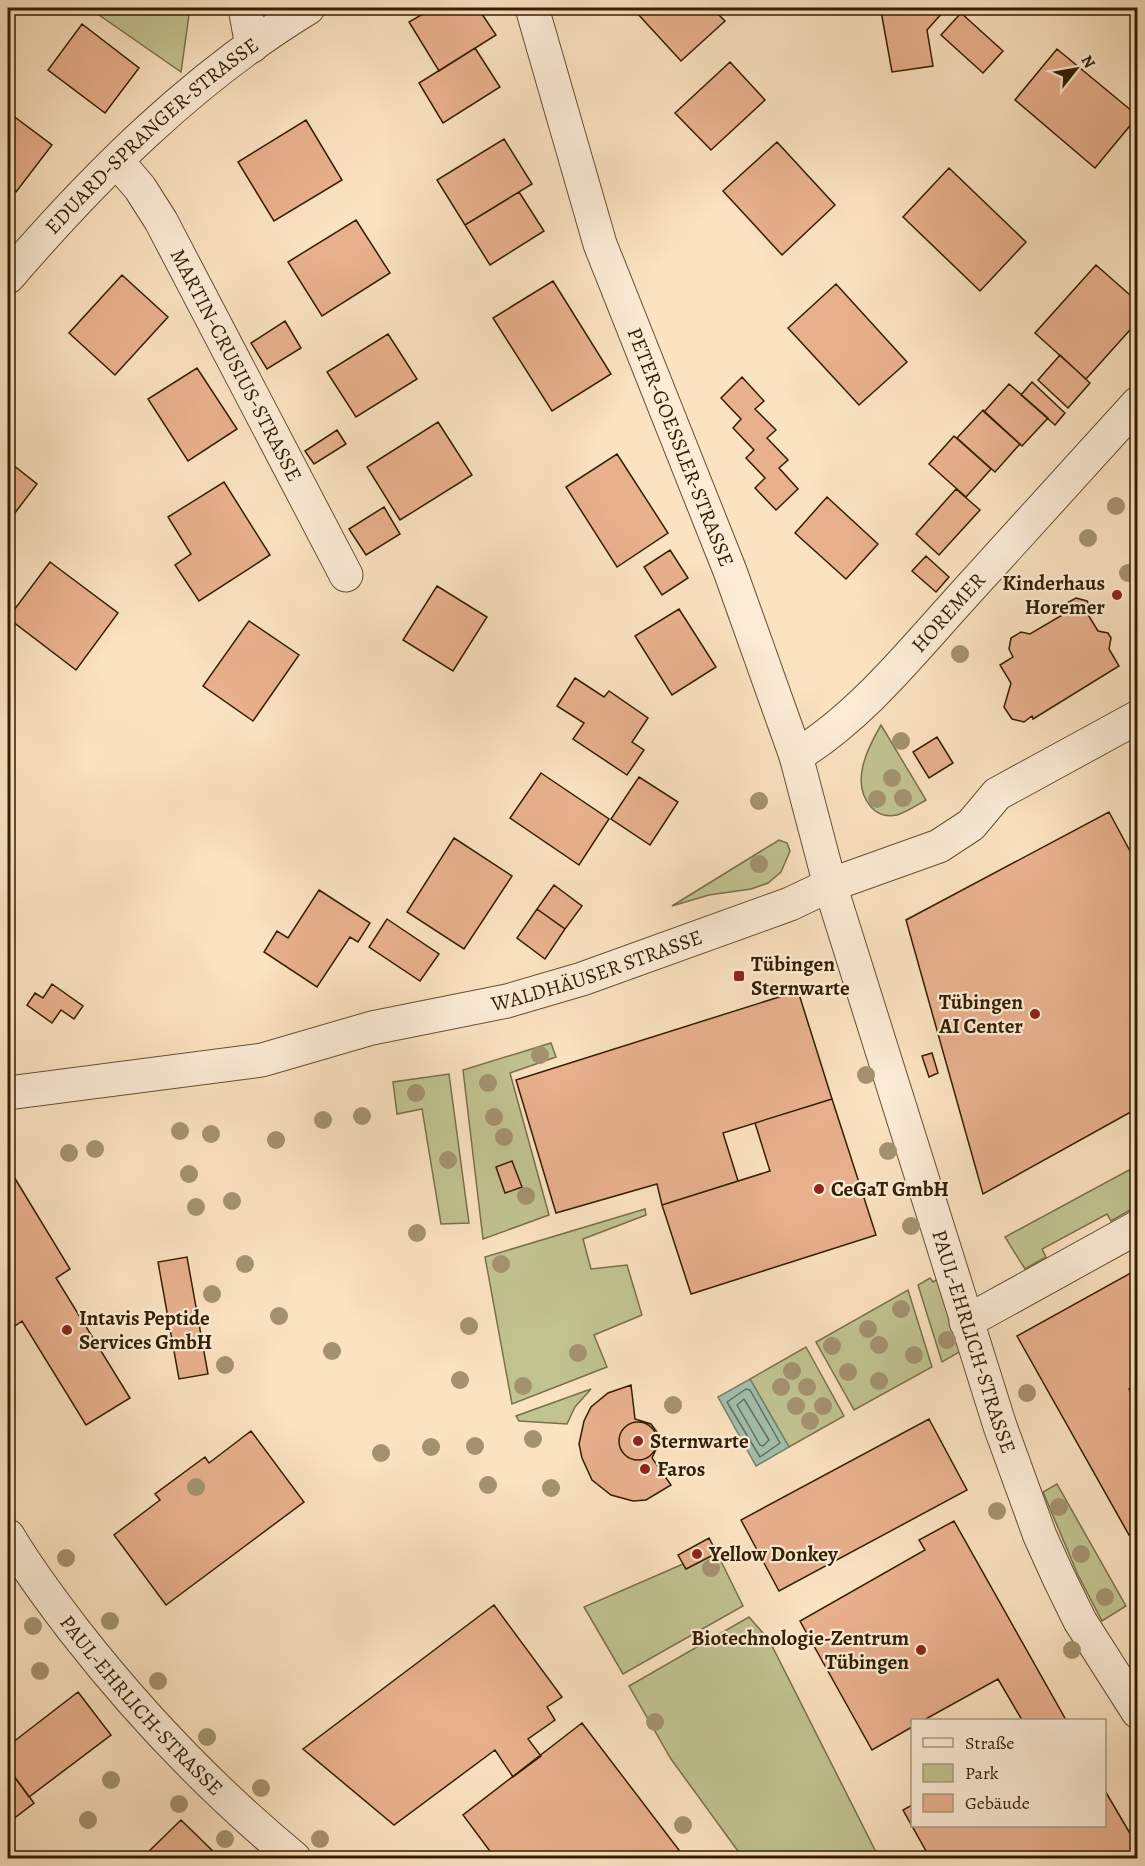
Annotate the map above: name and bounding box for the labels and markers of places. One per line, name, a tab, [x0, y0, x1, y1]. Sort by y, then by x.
place label: Kinderhaus Horemer	[1002, 569, 1105, 621]
marker: Kinderhaus Horemer	[1110, 588, 1124, 602]
place label: Tübingen Sternwarte	[751, 950, 850, 1002]
marker: Tübingen Sternwarte	[732, 969, 746, 983]
place label: Tübingen AI Center	[938, 988, 1023, 1040]
marker: Tübingen AI Center	[1028, 1007, 1042, 1021]
place label: CeGaT GmbH	[831, 1175, 949, 1203]
marker: CeGaT GmbH	[812, 1182, 826, 1196]
place label: Intavis Peptide Services GmbH	[79, 1304, 212, 1356]
marker: Intavis Peptide Services GmbH	[60, 1323, 74, 1337]
place label: Sternwarte	[650, 1427, 749, 1455]
marker: Sternwarte	[631, 1434, 645, 1448]
place label: Faros	[657, 1455, 705, 1483]
marker: Faros	[638, 1462, 652, 1476]
place label: Yellow Donkey	[708, 1540, 839, 1568]
marker: Yellow Donkey	[690, 1547, 704, 1561]
place label: Biotechnologie-Zentrum Tübingen	[691, 1624, 909, 1676]
marker: Biotechnologie-Zentrum Tübingen	[914, 1643, 928, 1657]

